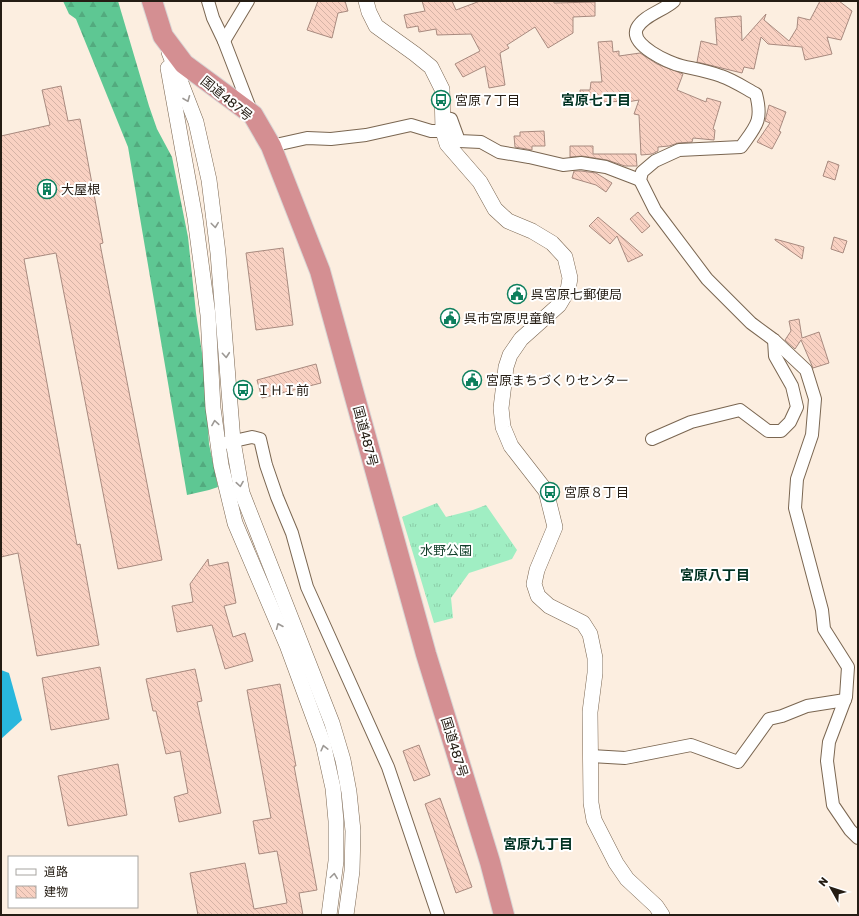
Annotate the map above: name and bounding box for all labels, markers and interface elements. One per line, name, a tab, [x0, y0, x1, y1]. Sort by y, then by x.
street label: 国道487号	[198, 73, 256, 124]
bus stop icon: 宮原７丁目	[430, 89, 452, 111]
district label: 宮原七丁目	[561, 92, 631, 109]
place label: 宮原７丁目	[455, 93, 520, 108]
one-way arrow	[183, 95, 191, 102]
building icon: 大屋根	[36, 178, 58, 200]
place label: 大屋根	[61, 182, 100, 197]
one-way arrow	[210, 222, 219, 228]
public building icon: 呉宮原七郵便局	[506, 283, 528, 305]
place label: 呉宮原七郵便局	[531, 287, 622, 302]
public building icon: 呉市宮原児童館	[439, 307, 461, 329]
place label: 呉市宮原児童館	[464, 311, 555, 326]
one-way arrow	[222, 352, 231, 358]
public building icon: 宮原まちづくりセンター	[461, 369, 483, 391]
place label: 宮原まちづくりセンター	[486, 373, 629, 388]
bus stop icon: ＩＨＩ前	[232, 379, 254, 401]
place label: ＩＨＩ前	[257, 383, 309, 398]
street label: 国道487号	[350, 404, 381, 468]
one-way arrow	[211, 420, 220, 426]
one-way arrow	[235, 481, 244, 487]
bus stop icon: 宮原８丁目	[539, 481, 561, 503]
place label: 宮原８丁目	[564, 485, 629, 500]
park label: 水野公園	[420, 543, 472, 558]
district label: 宮原八丁目	[680, 567, 750, 584]
one-way arrow	[275, 622, 283, 629]
street label: 国道487号	[438, 715, 471, 779]
one-way arrow	[320, 744, 329, 751]
district label: 宮原九丁目	[503, 836, 573, 853]
legend	[8, 856, 138, 908]
text: 道路	[44, 865, 68, 879]
north arrow	[811, 868, 851, 908]
one-way arrow	[329, 873, 338, 879]
text: N	[816, 875, 831, 889]
text: 建物	[44, 885, 68, 899]

